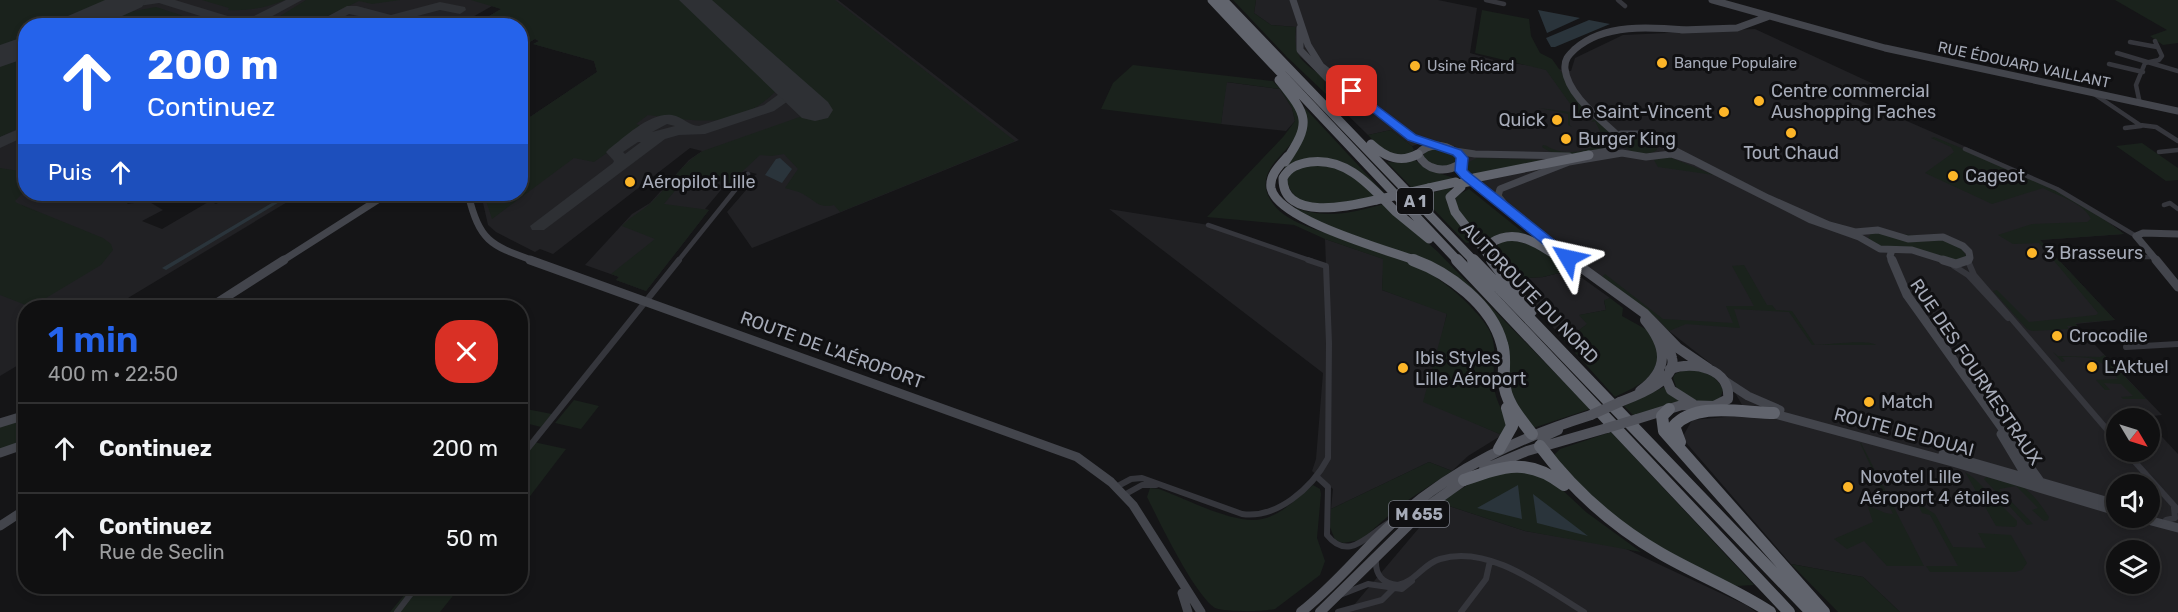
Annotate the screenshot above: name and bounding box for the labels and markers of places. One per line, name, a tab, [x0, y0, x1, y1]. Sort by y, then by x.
place label: Banque Populaire	[1674, 54, 1797, 72]
marker: Banque Populaire	[1655, 56, 1669, 70]
place label: Usine Ricard	[1427, 57, 1514, 75]
marker: Usine Ricard	[1408, 59, 1422, 73]
pin	[1326, 65, 1377, 116]
place label: Centre commercial Aushopping Faches	[1771, 80, 1936, 123]
marker: Centre commercial Aushopping Faches	[1752, 94, 1766, 108]
place label: Le Saint-Vincent	[1572, 101, 1712, 123]
marker: Le Saint-Vincent	[1717, 105, 1731, 119]
place label: Quick	[1498, 109, 1546, 131]
marker: Quick	[1550, 113, 1564, 127]
marker: Tout Chaud	[1784, 126, 1798, 140]
place label: Burger King	[1578, 128, 1676, 150]
marker: Burger King	[1559, 132, 1573, 146]
place label: Tout Chaud	[1743, 142, 1839, 164]
place label: Cageot	[1965, 165, 2025, 187]
marker: Cageot	[1946, 169, 1960, 183]
place label: Aéropilot Lille	[642, 171, 756, 193]
marker: Aéropilot Lille	[623, 175, 637, 189]
place label: 3 Brasseurs	[2044, 242, 2143, 264]
marker: 3 Brasseurs	[2025, 246, 2039, 260]
place label: Crocodile	[2069, 325, 2148, 347]
marker: Crocodile	[2050, 329, 2064, 343]
place label: Ibis Styles Lille Aéroport	[1415, 347, 1526, 390]
place label: L'Aktuel	[2104, 356, 2169, 378]
marker: L'Aktuel	[2085, 360, 2099, 374]
marker: Ibis Styles Lille Aéroport	[1396, 361, 1410, 375]
place label: Match	[1881, 391, 1933, 413]
marker: Match	[1862, 395, 1876, 409]
place label: Novotel Lille Aéroport 4 étoiles	[1860, 466, 2009, 509]
marker: Novotel Lille Aéroport 4 étoiles	[1841, 480, 1855, 494]

